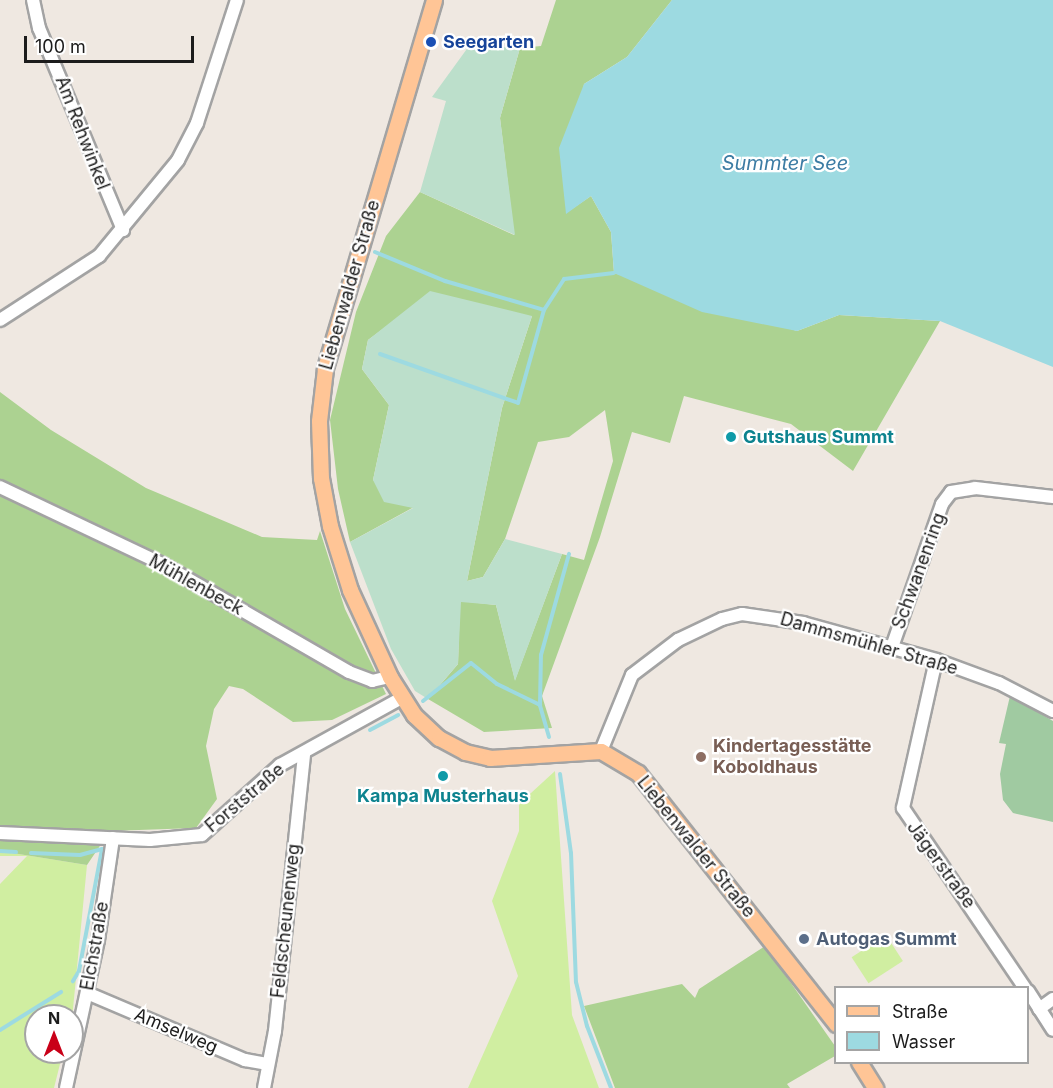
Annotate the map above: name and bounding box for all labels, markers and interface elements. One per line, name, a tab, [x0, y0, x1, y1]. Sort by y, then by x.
scale bar	[27, 24, 196, 62]
place label: Seegarten	[443, 31, 534, 53]
marker: Seegarten	[424, 35, 438, 49]
text: 100 m	[35, 36, 86, 57]
street label: Am Rehwinkel	[50, 73, 114, 193]
water label: Summter See	[722, 151, 848, 175]
street label: Liebenwalder Straße	[315, 198, 385, 372]
place label: Gutshaus Summt	[743, 426, 894, 448]
marker: Gutshaus Summt	[724, 430, 738, 444]
street label: Schwanenring	[888, 510, 950, 632]
street label: Mühlenbeck	[145, 550, 247, 620]
street label: Dammsmühler Straße	[778, 608, 960, 680]
place label: Kindertagesstätte Koboldhaus	[713, 736, 872, 778]
marker: Kindertagesstätte Koboldhaus	[694, 750, 708, 764]
street label: Forststraße	[201, 759, 289, 837]
marker: Kampa Musterhaus	[436, 769, 450, 783]
street label: Liebenwalder Straße	[632, 772, 760, 922]
place label: Kampa Musterhaus	[357, 785, 529, 807]
street label: Jägerstraße	[902, 817, 980, 913]
street label: Feldscheunenweg	[267, 843, 305, 999]
street label: Elchstraße	[77, 900, 113, 992]
place label: Autogas Summt	[816, 928, 957, 950]
marker: Autogas Summt	[797, 932, 811, 946]
legend	[834, 986, 1029, 1064]
text: Straße	[892, 1001, 948, 1022]
north arrow	[24, 1004, 84, 1064]
street label: Amselweg	[131, 1004, 221, 1058]
text: N	[48, 1008, 60, 1028]
text: Wasser	[892, 1031, 955, 1052]

